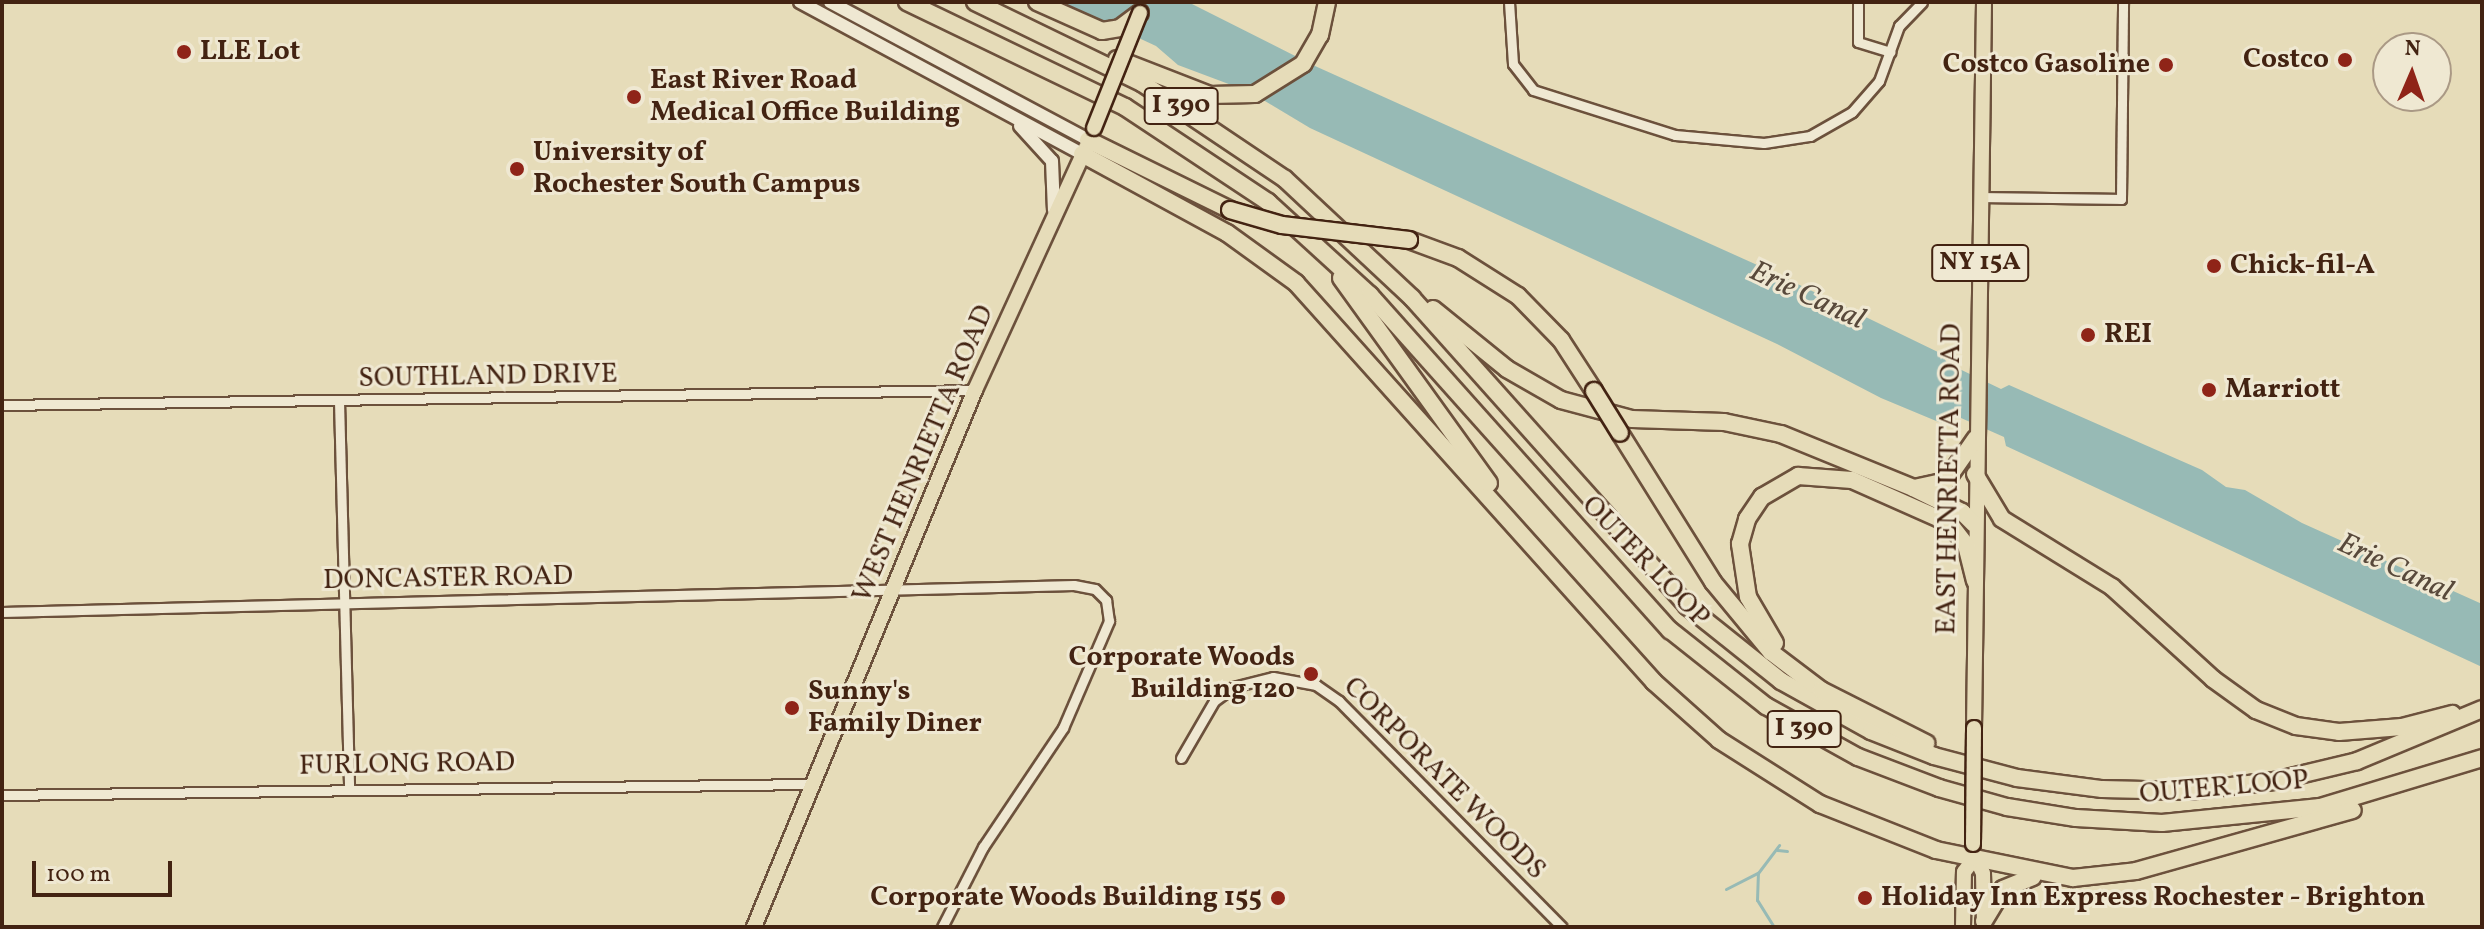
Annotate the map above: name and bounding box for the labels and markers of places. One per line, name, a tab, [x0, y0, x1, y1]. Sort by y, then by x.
place label: LLE Lot	[200, 35, 300, 69]
marker: LLE Lot	[175, 43, 193, 61]
place label: Costco	[2243, 43, 2329, 77]
place label: Costco Gasoline	[1942, 48, 2150, 82]
marker: Costco	[2336, 51, 2354, 69]
marker: Costco Gasoline	[2157, 56, 2175, 74]
place label: East River Road Medical Office Building	[650, 64, 960, 130]
marker: East River Road Medical Office Building	[625, 88, 643, 106]
place label: University of Rochester South Campus	[533, 136, 860, 202]
marker: University of Rochester South Campus	[508, 160, 526, 178]
place label: Chick-fil-A	[2230, 249, 2375, 283]
marker: Chick-fil-A	[2205, 257, 2223, 275]
place label: REI	[2104, 318, 2152, 352]
marker: REI	[2079, 326, 2097, 344]
place label: Marriott	[2225, 373, 2340, 407]
marker: Marriott	[2200, 381, 2218, 399]
place label: Corporate Woods Building 120	[1068, 641, 1295, 707]
marker: Corporate Woods Building 120	[1302, 665, 1320, 683]
place label: Sunny's Family Diner	[808, 675, 982, 741]
marker: Sunny's Family Diner	[783, 699, 801, 717]
place label: Corporate Woods Building 155	[870, 881, 1262, 915]
place label: Holiday Inn Express Rochester - Brighton	[1881, 881, 2427, 915]
marker: Corporate Woods Building 155	[1269, 889, 1287, 907]
marker: Holiday Inn Express Rochester - Brighton	[1856, 889, 1874, 907]

